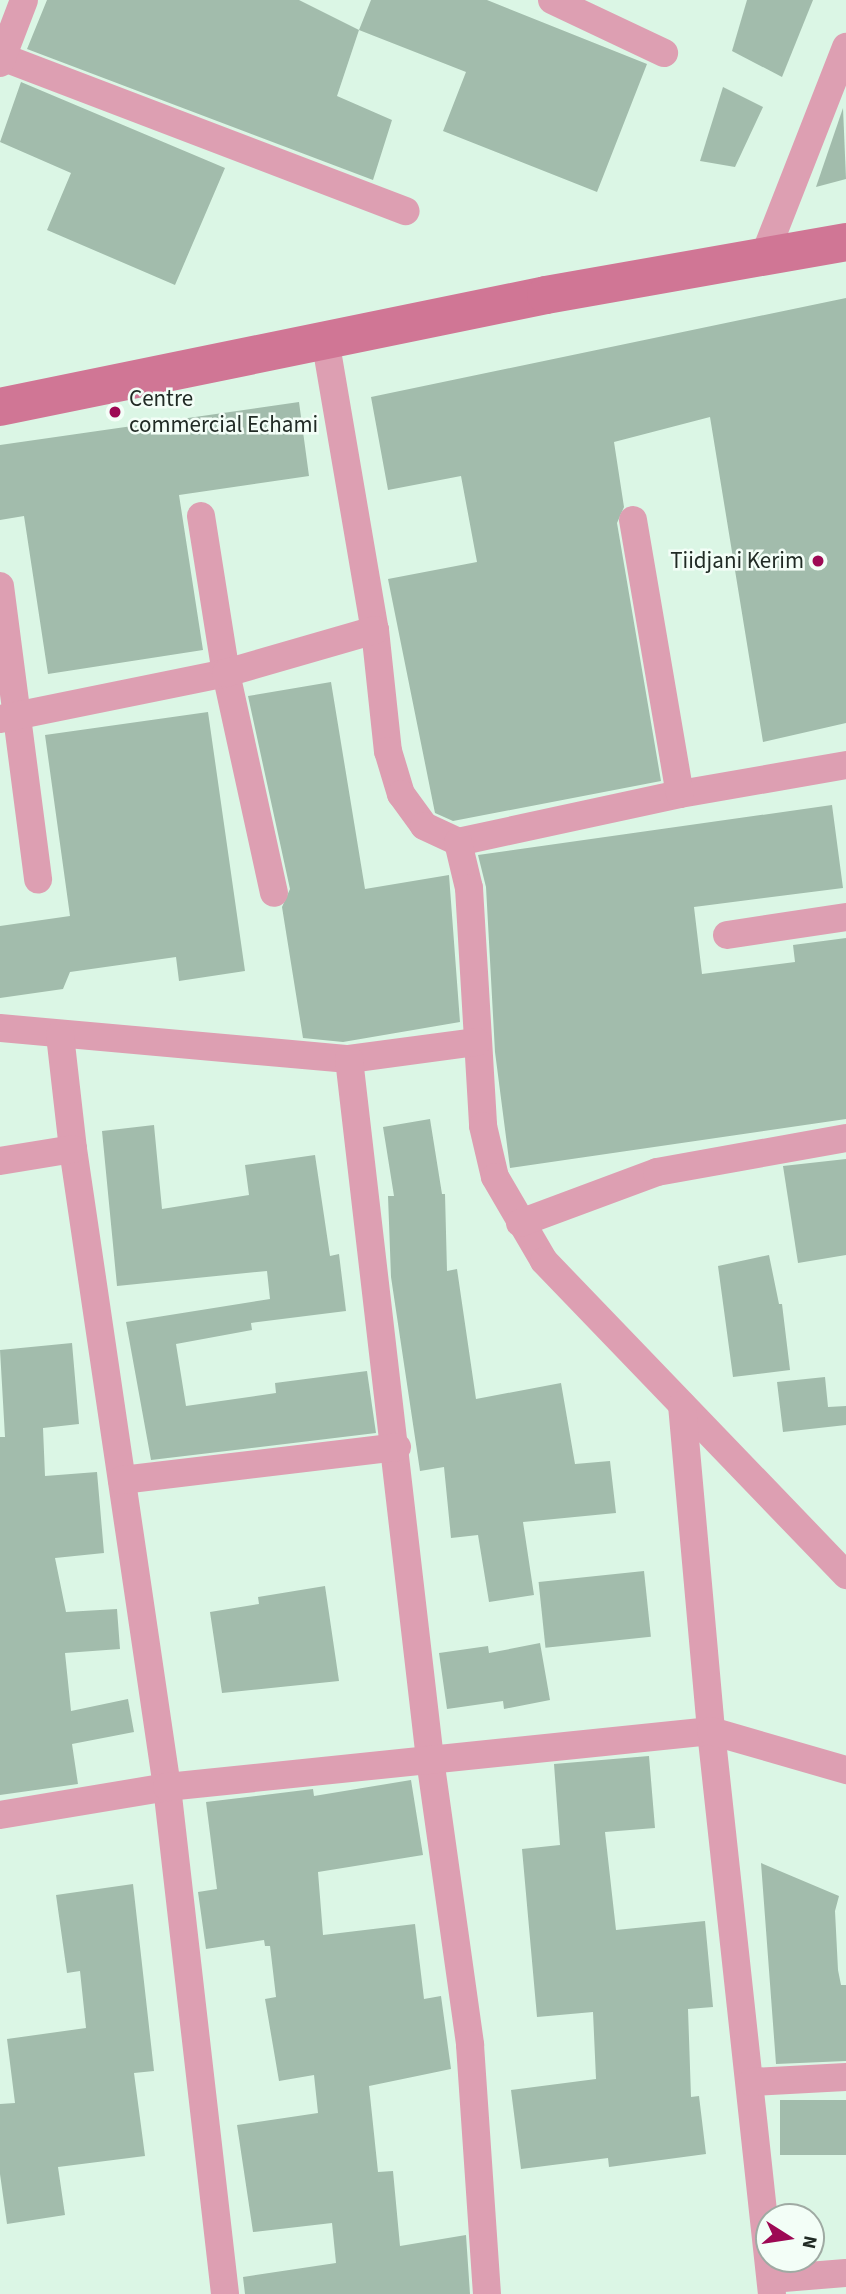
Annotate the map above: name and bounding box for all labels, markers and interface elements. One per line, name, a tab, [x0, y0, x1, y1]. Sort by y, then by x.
place label: Centre commercial Echami	[129, 385, 318, 439]
marker: Centre commercial Echami	[107, 404, 123, 420]
place label: Tiidjani Kerim	[670, 547, 804, 575]
marker: Tiidjani Kerim	[810, 553, 826, 569]
north arrow	[755, 2203, 825, 2273]
text: N	[795, 2233, 824, 2251]

